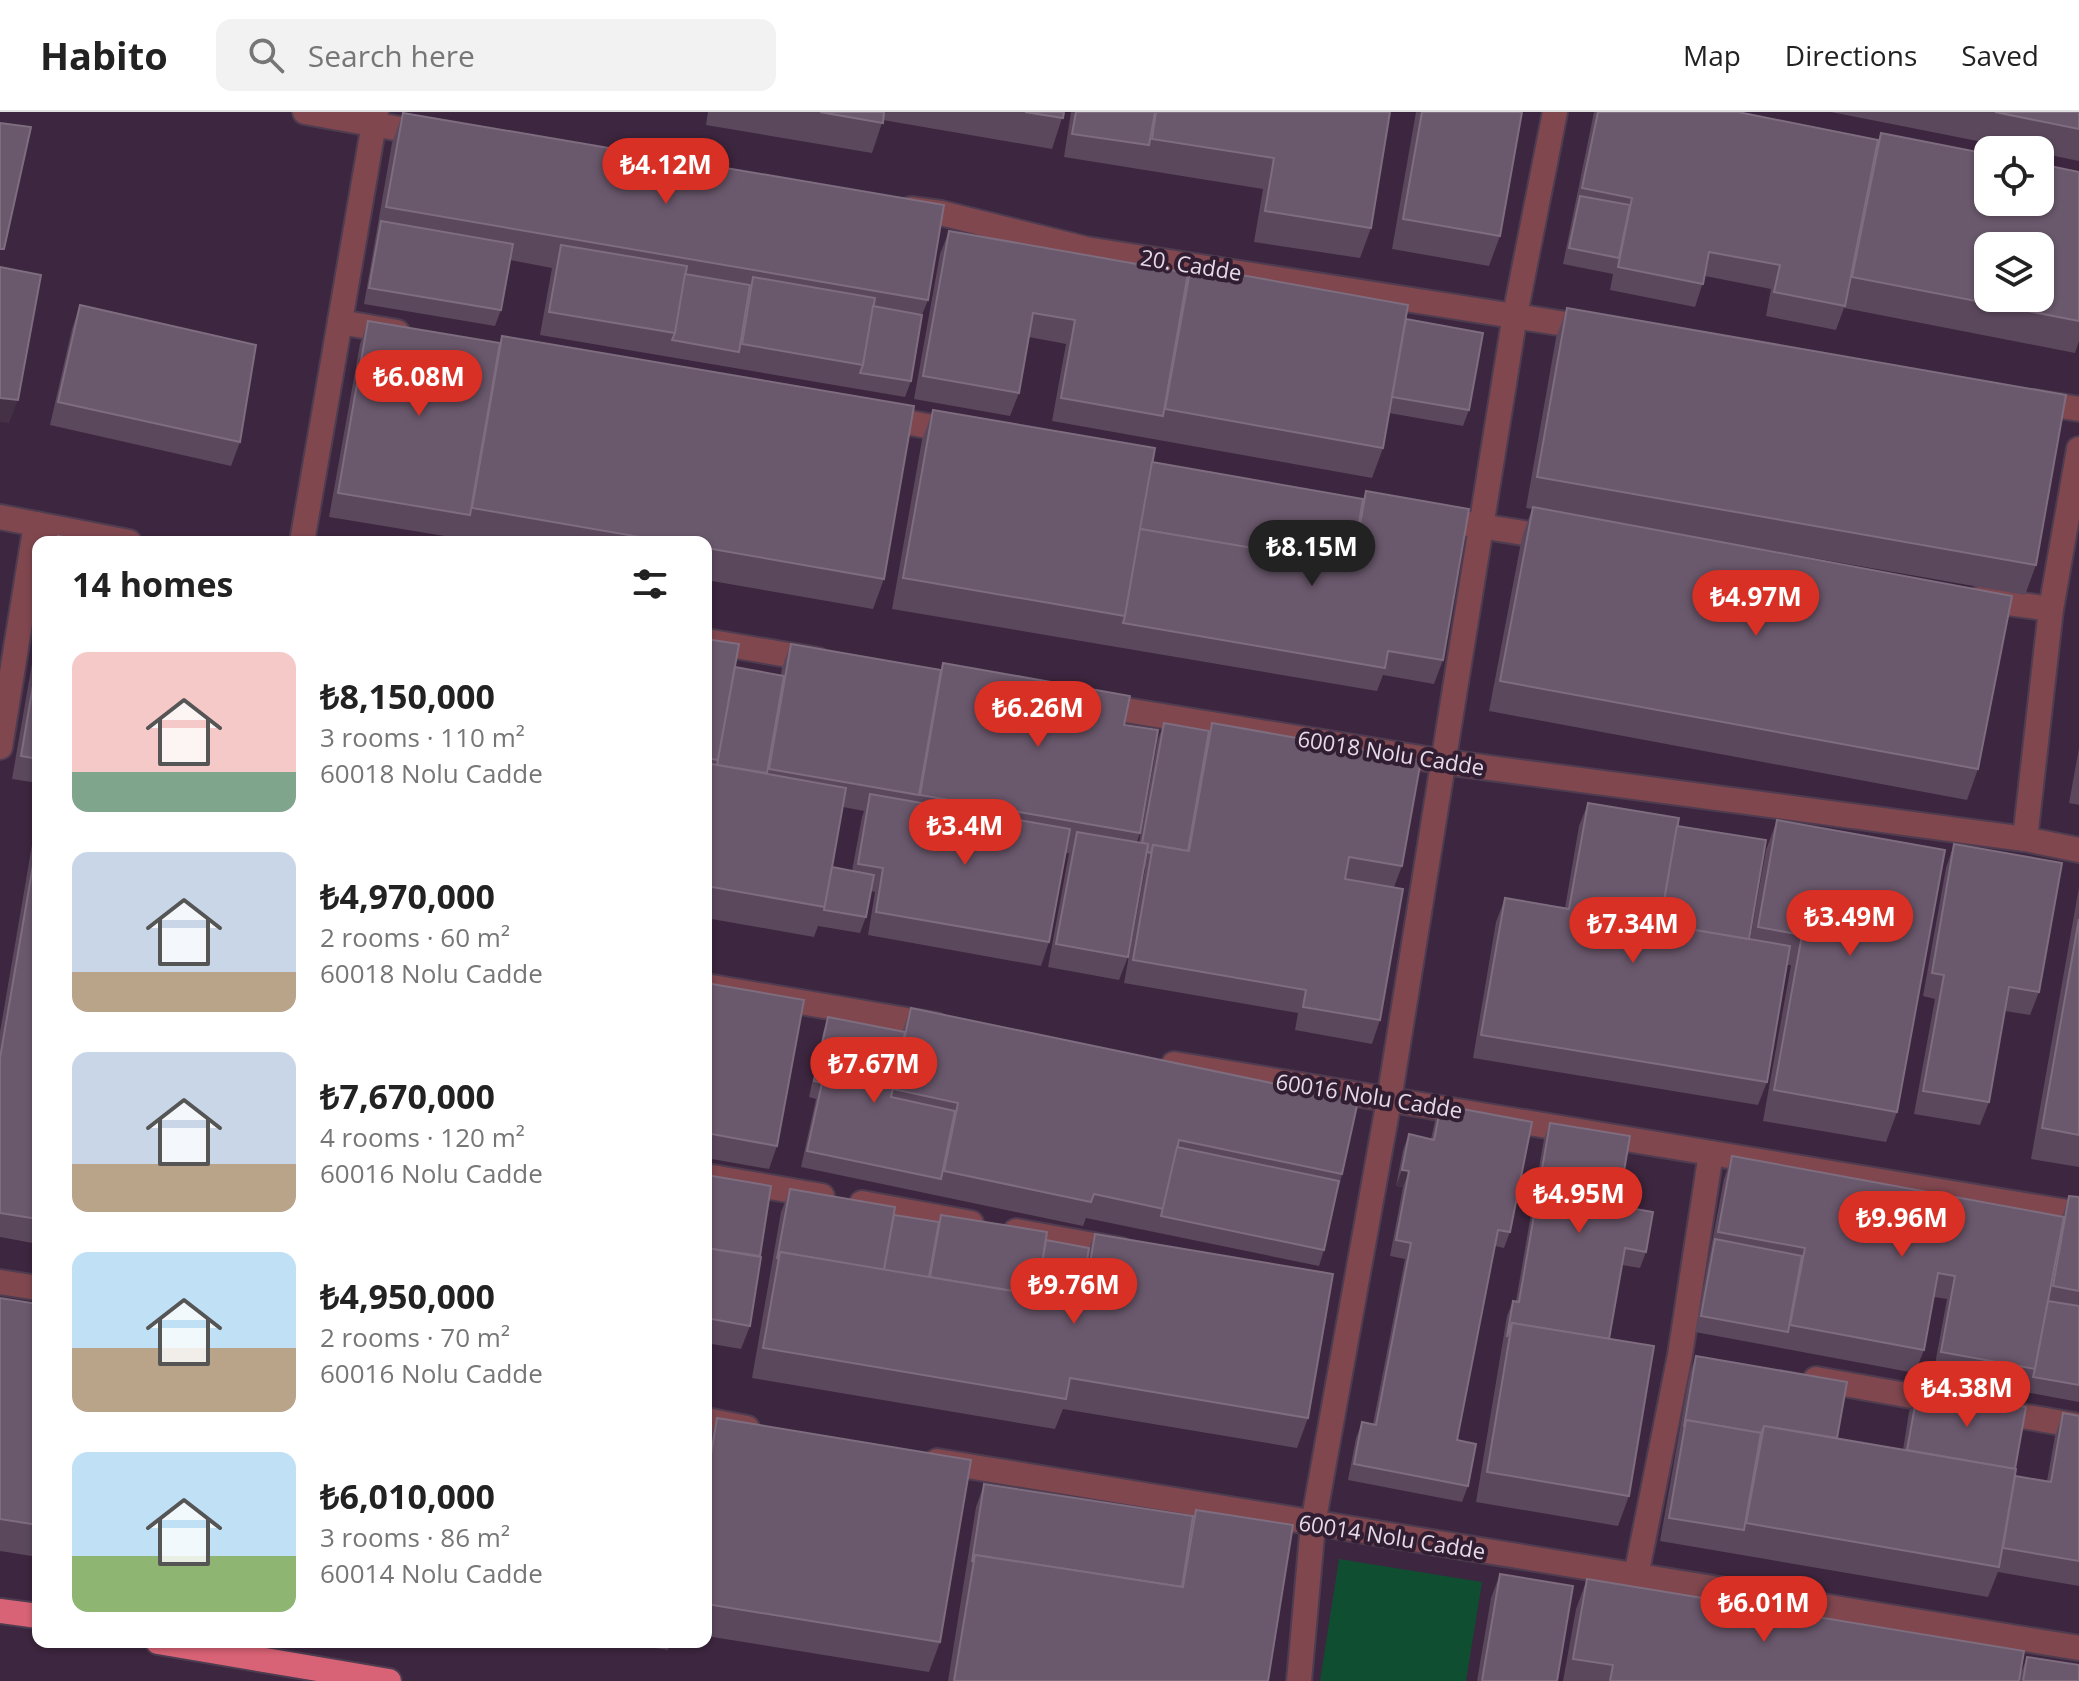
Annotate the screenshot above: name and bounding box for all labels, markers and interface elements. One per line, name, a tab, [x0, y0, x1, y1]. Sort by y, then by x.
search box	[216, 19, 776, 91]
text: Habito	[40, 29, 168, 81]
icon: search	[244, 33, 288, 77]
text: Search here	[308, 35, 475, 76]
text: Map	[1683, 36, 1741, 74]
text: Directions	[1785, 36, 1917, 74]
text: Saved	[1961, 36, 2039, 74]
map controls	[1974, 136, 2054, 312]
button: locate	[1974, 136, 2054, 216]
pin: ₺4.12M	[601, 138, 731, 206]
text: ₺4.12M	[620, 146, 712, 182]
button: layers	[1974, 232, 2054, 312]
street label: 20. Cadde	[1138, 241, 1244, 287]
pin: ₺6.08M	[354, 350, 484, 418]
text: ₺6.08M	[373, 358, 465, 394]
pin: ₺8.15M	[1247, 520, 1377, 588]
text: ₺8.15M	[1266, 528, 1358, 564]
text: 14 homes	[72, 561, 233, 607]
icon: filters	[628, 562, 672, 606]
pin: ₺4.97M	[1691, 570, 1821, 638]
text: ₺4.97M	[1710, 578, 1802, 614]
text: ₺8,150,000	[320, 673, 495, 719]
pin: ₺6.26M	[973, 681, 1103, 749]
icon: home	[136, 684, 232, 780]
text: ₺6.26M	[992, 689, 1084, 725]
text: 3 rooms · 110 m²	[320, 719, 525, 755]
street label: 60018 Nolu Cadde	[1296, 722, 1487, 782]
text: 60018 Nolu Cadde	[320, 755, 543, 791]
pin: ₺3.4M	[909, 799, 1021, 867]
text: ₺3.4M	[927, 807, 1003, 843]
text: ₺4,970,000	[320, 873, 495, 919]
icon: home	[136, 884, 232, 980]
pin: ₺3.49M	[1785, 890, 1915, 958]
pin: ₺7.34M	[1568, 897, 1698, 965]
text: ₺3.49M	[1804, 898, 1896, 934]
text: ₺7.34M	[1587, 905, 1679, 941]
text: 2 rooms · 60 m²	[320, 919, 510, 955]
text: 60018 Nolu Cadde	[320, 955, 543, 991]
pin: ₺7.67M	[809, 1037, 939, 1105]
text: ₺7.67M	[828, 1045, 920, 1081]
street label: 60016 Nolu Cadde	[1274, 1065, 1465, 1125]
text: ₺7,670,000	[320, 1073, 495, 1119]
icon: home	[136, 1084, 232, 1180]
text: 4 rooms · 120 m²	[320, 1119, 525, 1155]
text: 60016 Nolu Cadde	[320, 1155, 543, 1191]
pin: ₺4.95M	[1514, 1167, 1644, 1235]
text: ₺4.95M	[1533, 1175, 1625, 1211]
pin: ₺9.96M	[1837, 1191, 1967, 1259]
text: ₺9.96M	[1856, 1199, 1948, 1235]
pin: ₺9.76M	[1009, 1258, 1139, 1326]
text: ₺9.76M	[1028, 1266, 1120, 1302]
text: ₺4,950,000	[320, 1273, 495, 1319]
icon: home	[136, 1284, 232, 1380]
text: 2 rooms · 70 m²	[320, 1319, 510, 1355]
text: 60016 Nolu Cadde	[320, 1355, 543, 1391]
pin: ₺4.38M	[1902, 1361, 2032, 1429]
text: ₺4.38M	[1921, 1369, 2013, 1405]
text: ₺6,010,000	[320, 1473, 495, 1519]
icon: home	[136, 1484, 232, 1580]
street label: 60014 Nolu Cadde	[1297, 1506, 1488, 1566]
text: 3 rooms · 86 m²	[320, 1519, 510, 1555]
text: 60014 Nolu Cadde	[320, 1555, 543, 1591]
pin: ₺6.01M	[1699, 1576, 1829, 1644]
text: ₺6.01M	[1718, 1584, 1810, 1620]

